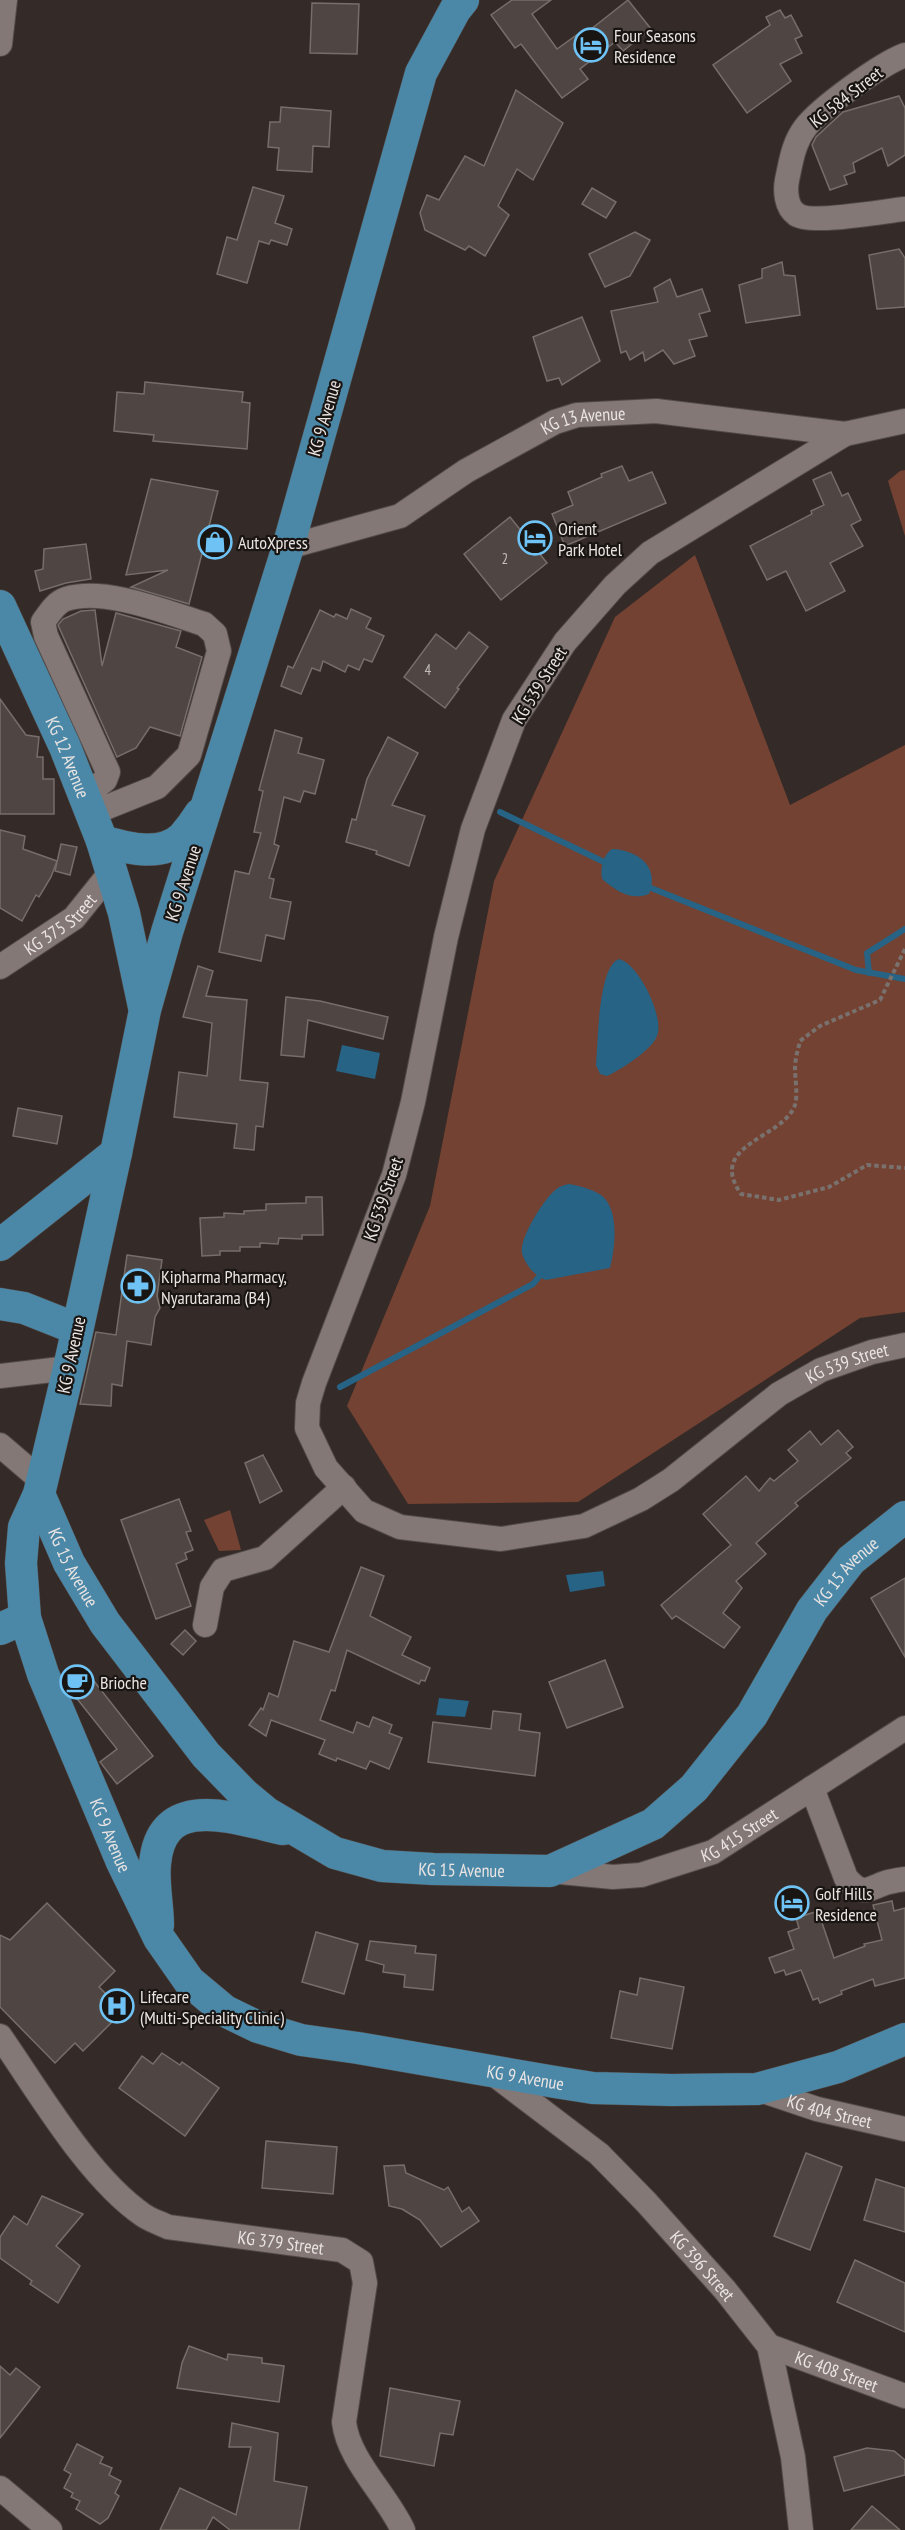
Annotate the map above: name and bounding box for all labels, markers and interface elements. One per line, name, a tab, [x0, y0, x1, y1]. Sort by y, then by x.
place label: Four Seasons Residence	[614, 24, 696, 68]
hotel icon: Four Seasons Residence	[573, 27, 609, 63]
street label: KG 584 Street	[805, 61, 887, 133]
street label: KG 9 Avenue	[302, 377, 346, 459]
street label: KG 13 Avenue	[536, 401, 626, 439]
place label: Orient Park Hotel	[558, 517, 623, 561]
hotel icon: Orient Park Hotel	[517, 520, 553, 556]
shop icon: AutoXpress	[197, 524, 233, 560]
place label: AutoXpress	[238, 531, 308, 554]
house number: 2	[502, 549, 508, 568]
street label: KG 539 Street	[506, 642, 572, 728]
house number: 4	[425, 660, 432, 679]
street label: KG 12 Avenue	[41, 713, 95, 801]
street label: KG 9 Avenue	[160, 842, 206, 924]
street label: KG 375 Street	[19, 888, 101, 960]
street label: KG 539 Street	[358, 1154, 408, 1244]
place label: Kipharma Pharmacy, Nyarutarama (B4)	[161, 1265, 287, 1309]
pharmacy icon: Kipharma Pharmacy, Nyarutarama (B4)	[120, 1268, 156, 1304]
street label: KG 9 Avenue	[52, 1314, 90, 1396]
street label: KG 539 Street	[801, 1337, 890, 1388]
street label: KG 15 Avenue	[44, 1524, 104, 1611]
street label: KG 15 Avenue	[808, 1531, 883, 1610]
cafe icon: Brioche	[59, 1664, 95, 1700]
place label: Brioche	[100, 1671, 147, 1694]
street label: KG 9 Avenue	[85, 1795, 137, 1876]
street label: KG 415 Street	[698, 1802, 782, 1867]
street label: KG 15 Avenue	[418, 1857, 505, 1882]
place label: Golf Hills Residence	[815, 1882, 877, 1926]
hotel icon: Golf Hills Residence	[774, 1885, 810, 1921]
place label: Lifecare (Multi-Speciality Clinic)	[140, 1985, 285, 2029]
hospital icon: Lifecare (Multi-Speciality Clinic)	[99, 1988, 135, 2024]
street label: KG 9 Avenue	[485, 2059, 566, 2095]
street label: KG 404 Street	[784, 2088, 874, 2133]
street label: KG 379 Street	[236, 2225, 325, 2259]
street label: KG 396 Street	[665, 2225, 740, 2305]
street label: KG 408 Street	[792, 2345, 881, 2397]

